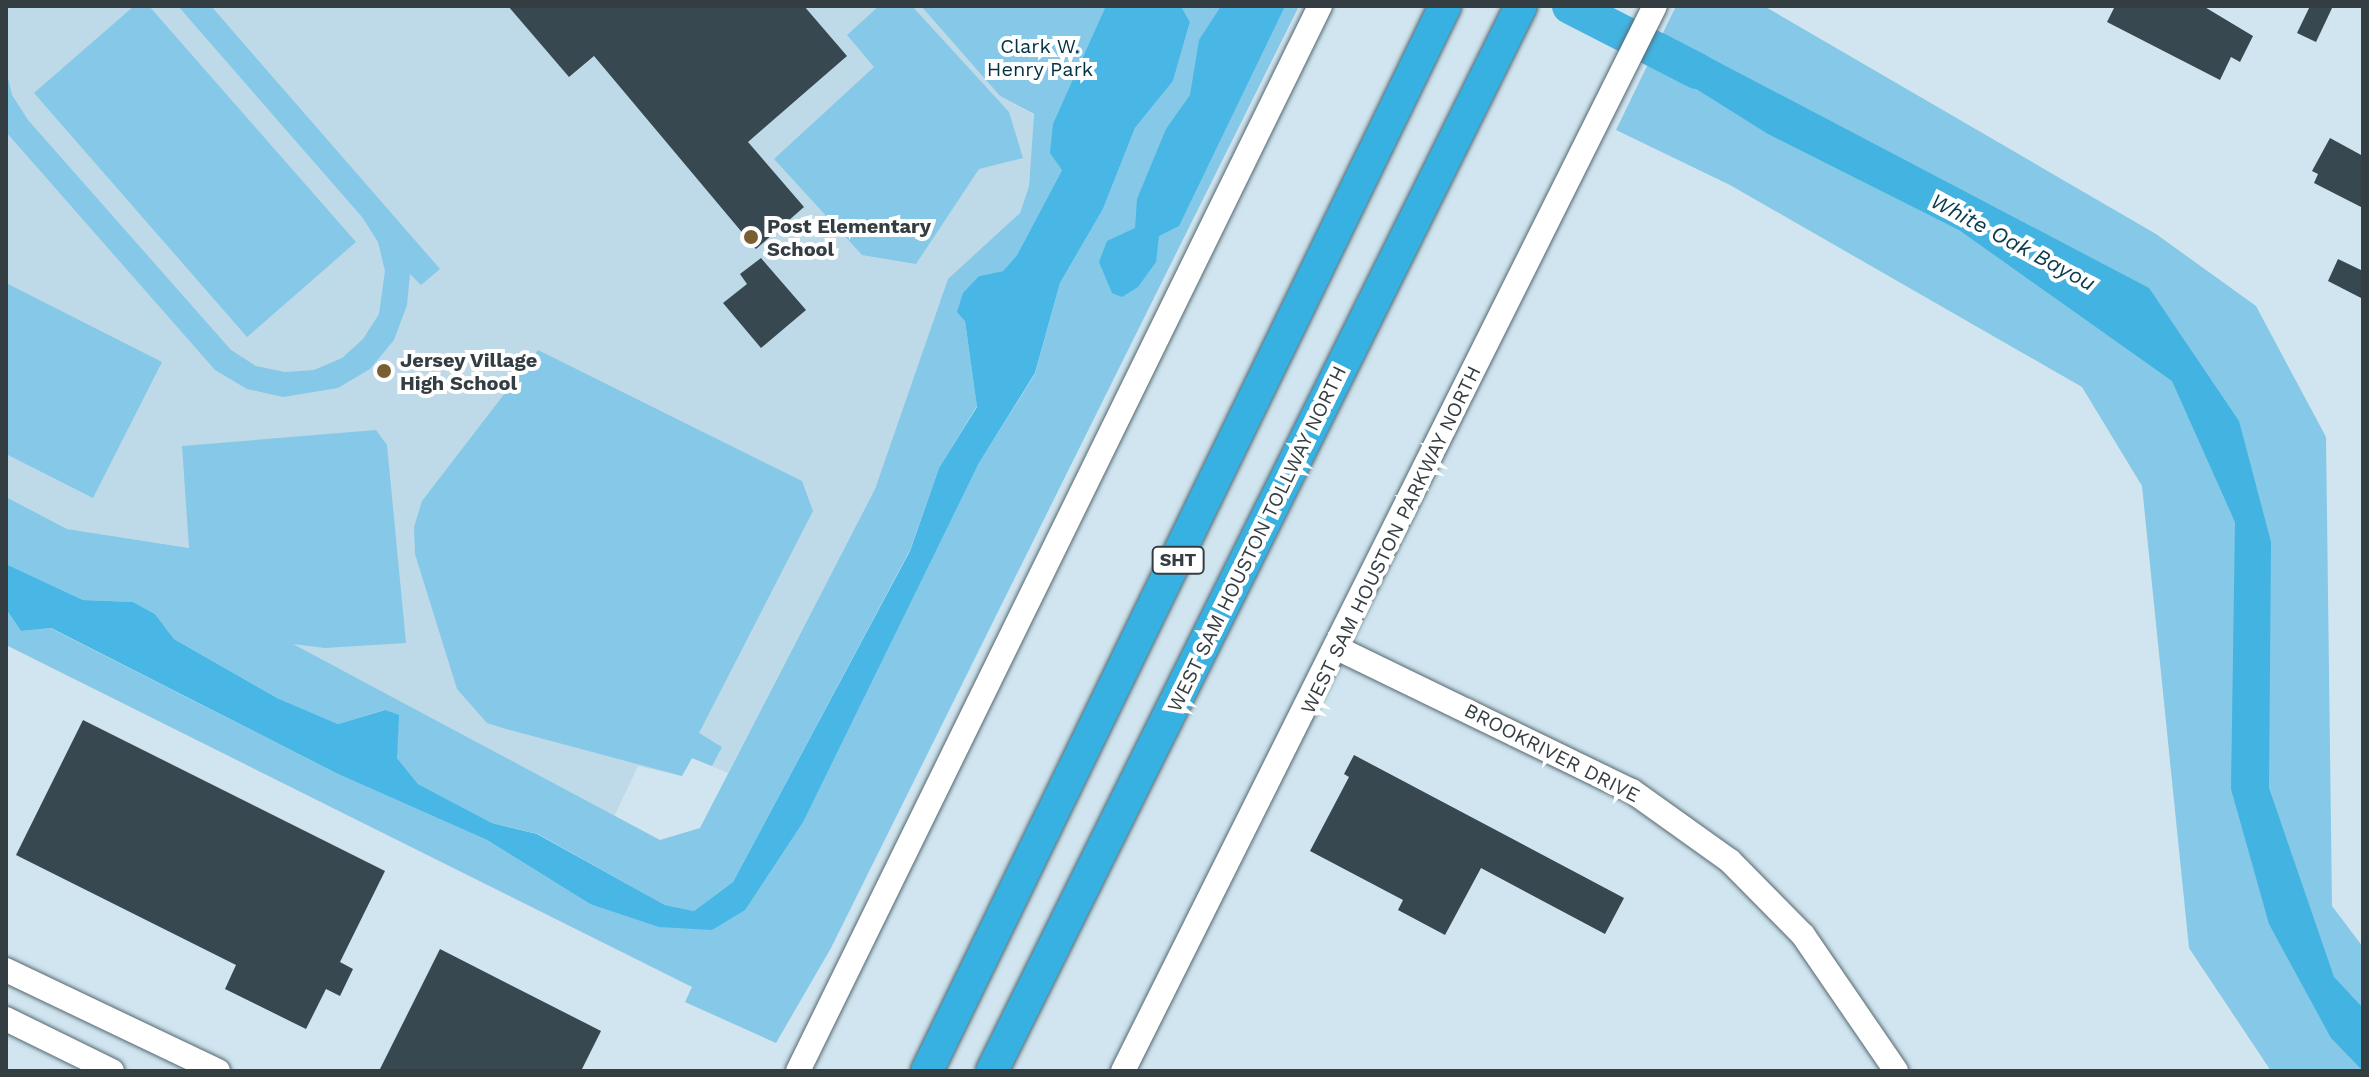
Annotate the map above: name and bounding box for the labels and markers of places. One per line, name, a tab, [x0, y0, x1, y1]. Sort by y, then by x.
place label: Post Elementary School	[767, 214, 931, 261]
marker: Post Elementary School	[742, 228, 760, 246]
place label: Jersey Village High School	[400, 348, 538, 395]
marker: Jersey Village High School	[375, 362, 393, 380]

